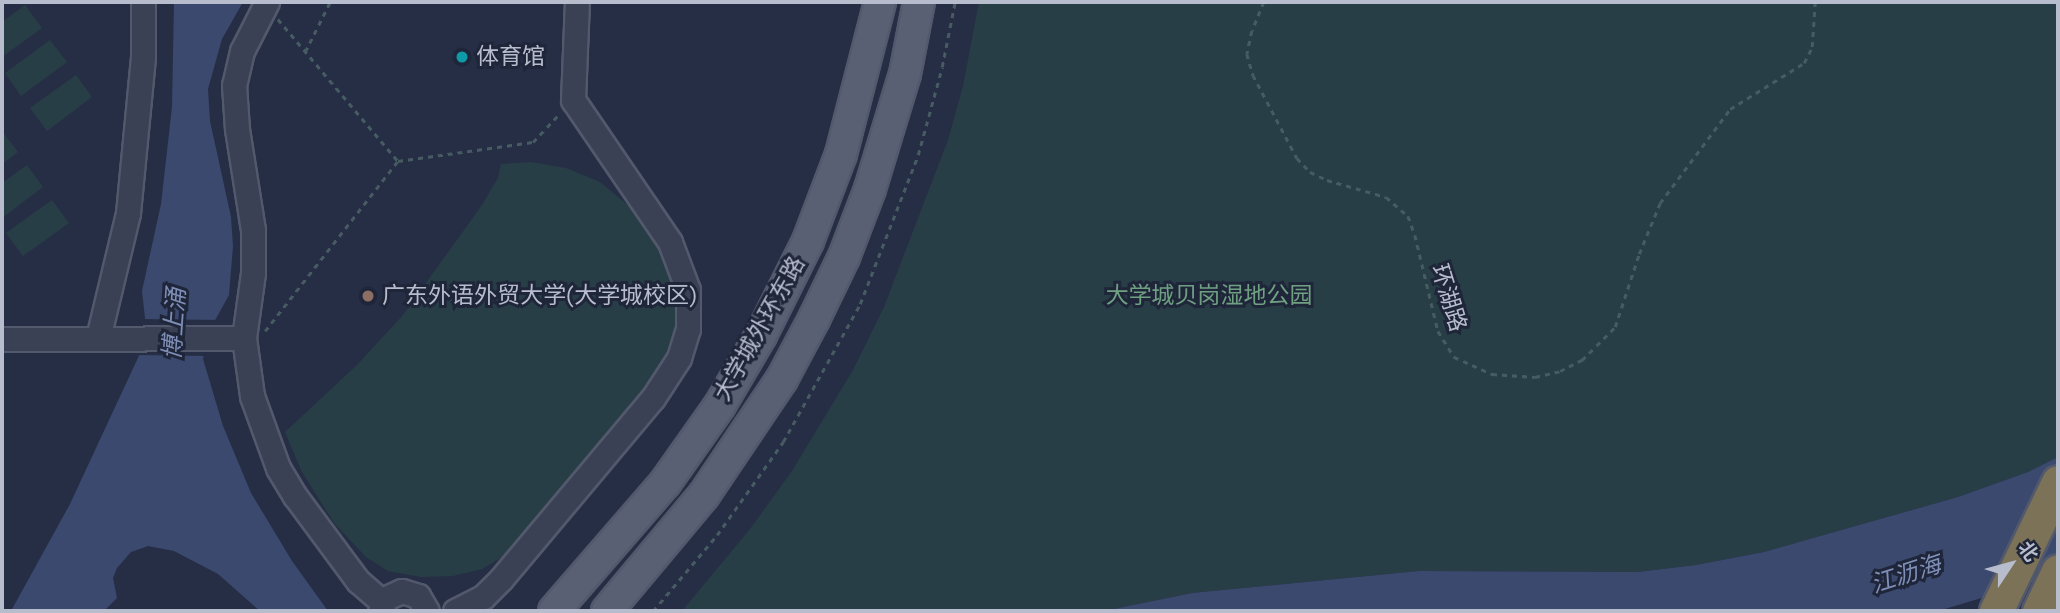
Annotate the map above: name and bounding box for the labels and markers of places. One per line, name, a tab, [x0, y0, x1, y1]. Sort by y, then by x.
place label: 体育馆	[476, 43, 545, 71]
marker: 体育馆	[454, 49, 470, 65]
place label: 广东外语外贸大学(大学城校区)	[382, 282, 697, 310]
marker: 广东外语外贸大学(大学城校区)	[360, 288, 376, 304]

